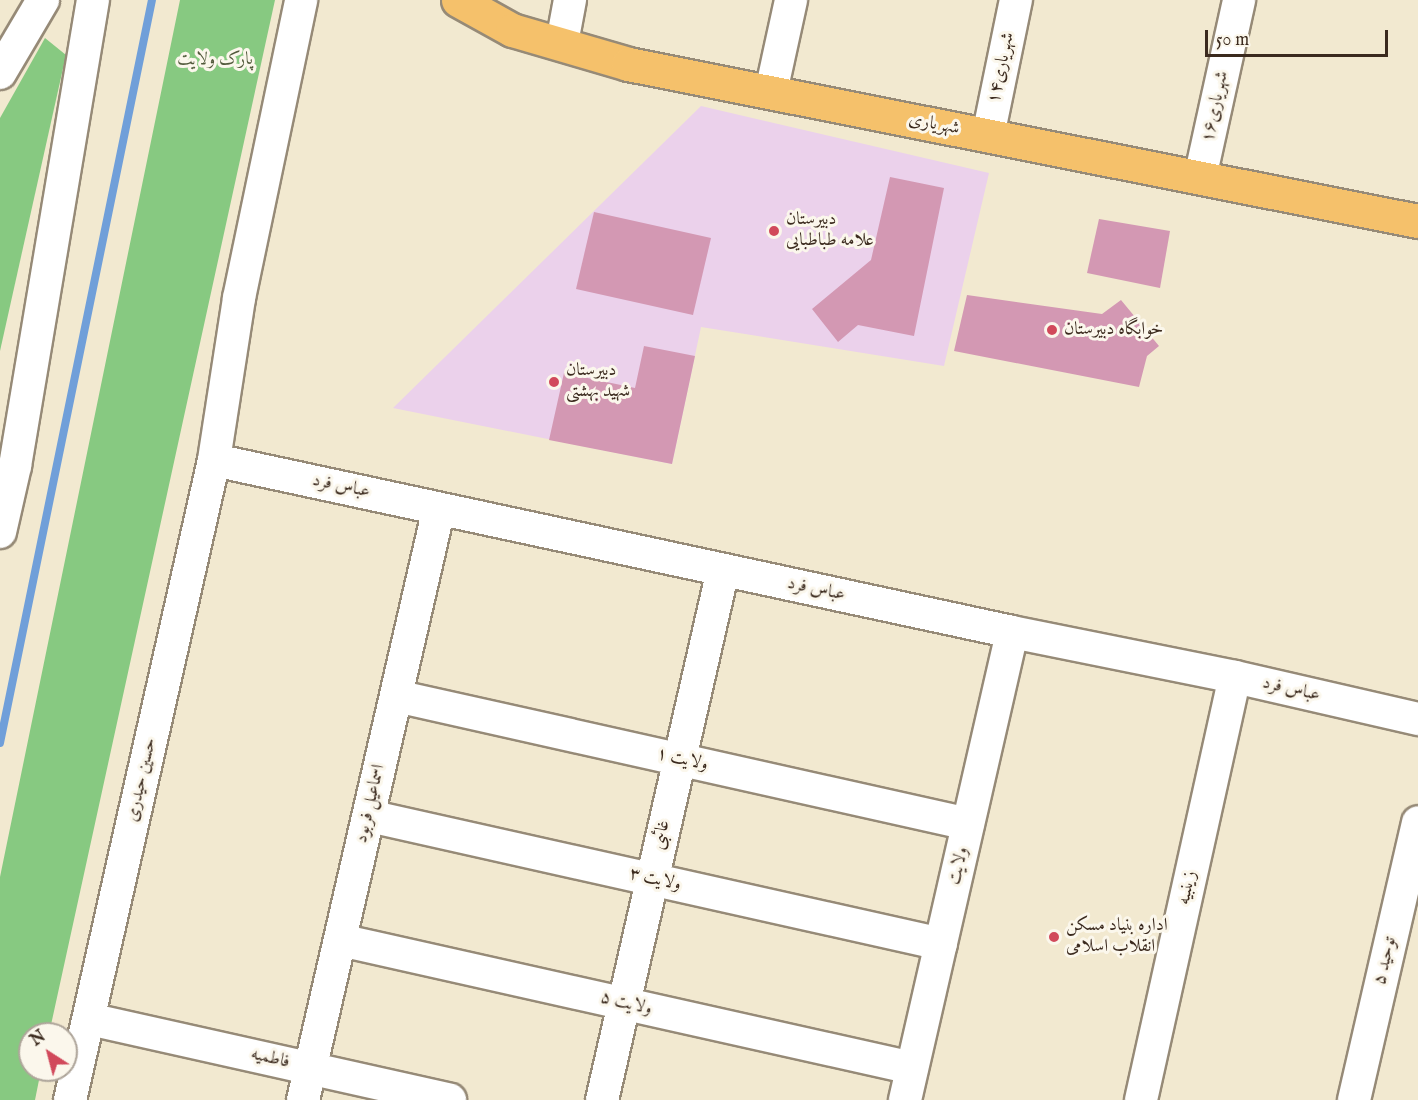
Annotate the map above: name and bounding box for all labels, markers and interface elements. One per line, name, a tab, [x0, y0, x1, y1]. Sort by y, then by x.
scale bar	[1208, 18, 1391, 56]
text: 50 m	[1216, 29, 1249, 52]
street label: شهریاری۱۴	[984, 30, 1020, 106]
park label: پارک ولایت	[177, 49, 253, 71]
street label: شهریاری۱۶	[1198, 69, 1234, 145]
street label: شهریاری	[907, 110, 961, 140]
place label: دبیرستان علامه طباطبایی	[786, 210, 874, 252]
marker: دبیرستان علامه طباطبایی	[767, 224, 781, 238]
place label: خوابگاه دبیرستان	[1064, 319, 1163, 341]
marker: خوابگاه دبیرستان	[1045, 323, 1059, 337]
place label: دبیرستان شهید بهشتی	[566, 361, 630, 404]
marker: دبیرستان شهید بهشتی	[547, 375, 561, 389]
street label: عباس فرد	[310, 470, 372, 504]
street label: عباس فرد	[785, 573, 847, 607]
street label: عباس فرد	[1260, 673, 1322, 707]
street label: حسین حیدری	[122, 736, 162, 824]
street label: ولایت ۱	[654, 744, 710, 776]
street label: اسماعیل فربود	[352, 763, 390, 845]
street label: غائبی	[648, 818, 676, 852]
street label: ولایت	[944, 845, 974, 887]
street label: ولایت ۳	[627, 864, 683, 896]
street label: زینبیه	[1174, 869, 1202, 907]
place label: اداره بنیاد مسکن انقلاب اسلامی	[1066, 916, 1168, 958]
marker: اداره بنیاد مسکن انقلاب اسلامی	[1047, 930, 1061, 944]
street label: توحید ۵	[1370, 935, 1402, 987]
street label: ولایت ۵	[598, 988, 654, 1020]
north arrow	[18, 1022, 78, 1082]
text: N	[27, 1027, 50, 1051]
street label: فاطمیه	[248, 1044, 292, 1074]

